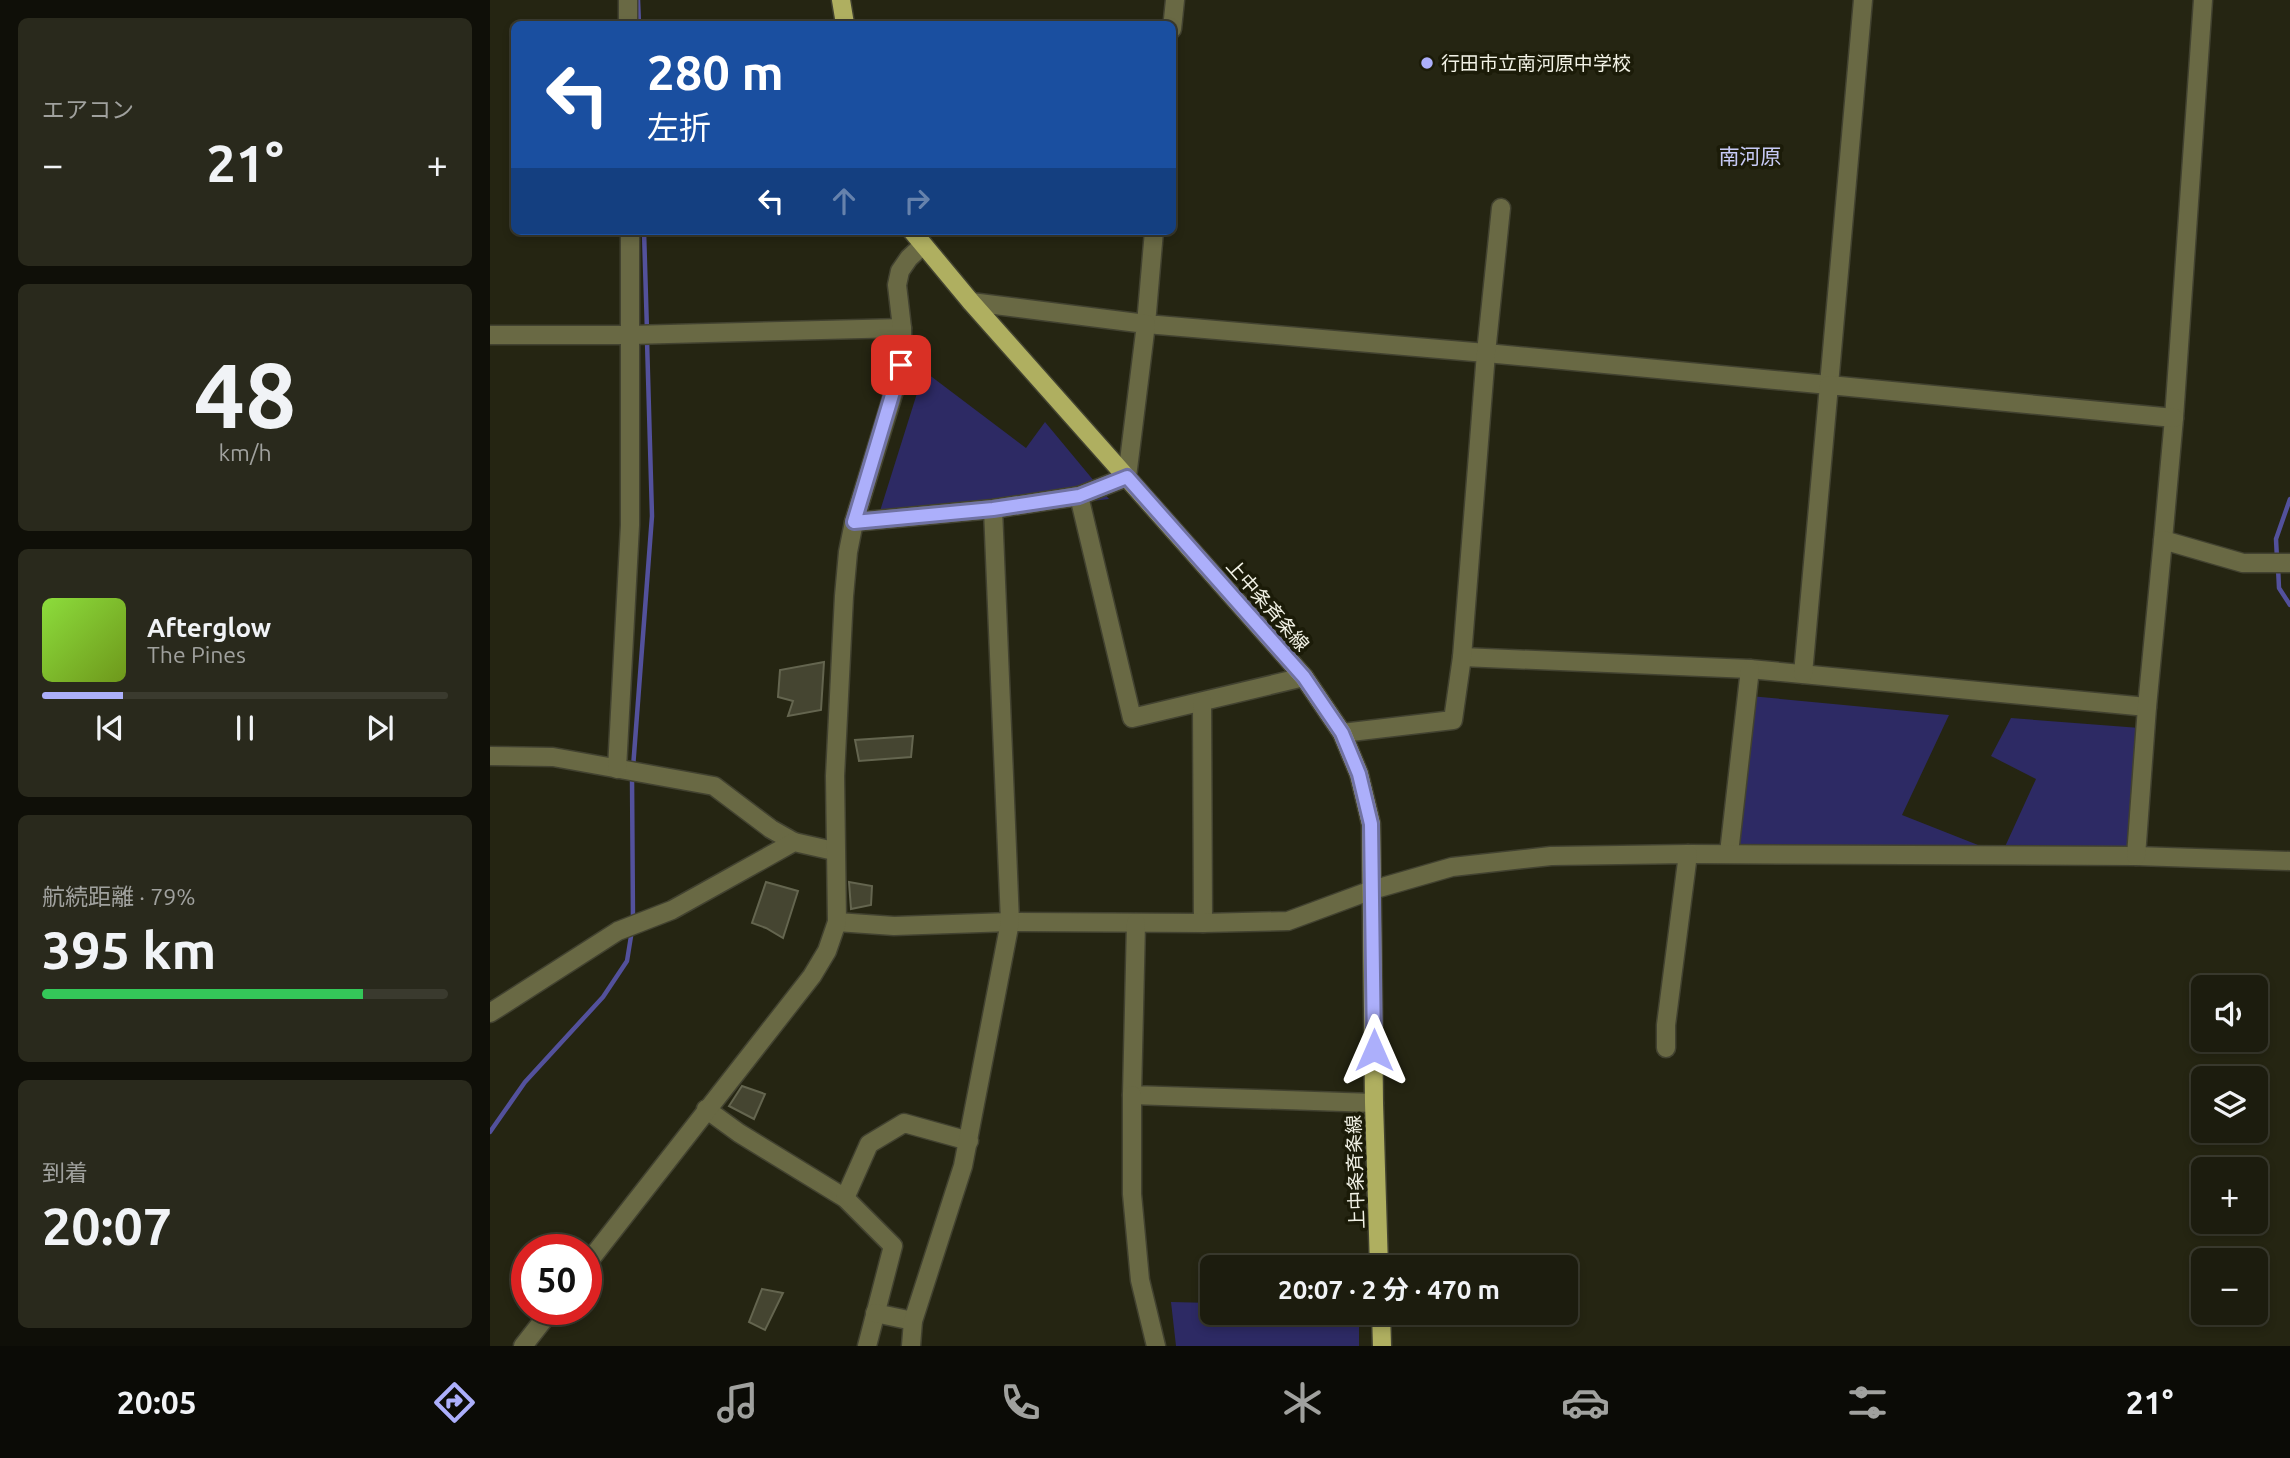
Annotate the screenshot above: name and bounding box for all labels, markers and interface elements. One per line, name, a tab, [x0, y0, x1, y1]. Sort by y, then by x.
text: 280 m	[647, 44, 784, 99]
icon: left	[532, 49, 623, 140]
place label: 行田市立南河原中学校	[1441, 52, 1631, 74]
marker: 行田市立南河原中学校	[1419, 55, 1435, 71]
text: エアコン	[42, 97, 134, 122]
text: 左折	[647, 109, 711, 145]
text: 21°	[206, 134, 284, 192]
text: −	[42, 143, 63, 185]
text: +	[427, 143, 448, 185]
district label: 南河原	[1719, 144, 1782, 168]
icon: left	[752, 182, 790, 220]
icon: ahead	[825, 182, 863, 220]
icon: right	[898, 182, 936, 220]
pin	[871, 335, 931, 395]
text: 48	[194, 343, 296, 445]
icon: arrive	[882, 346, 920, 384]
text: km/h	[218, 440, 272, 465]
street label: 上中条斉条線	[1222, 555, 1314, 655]
text: Afterglow	[147, 613, 271, 642]
text: The Pines	[147, 642, 246, 667]
icon: previous	[91, 709, 129, 747]
icon: pause	[226, 709, 264, 747]
icon: next	[361, 709, 399, 747]
text: 航続距離 · 79%	[42, 884, 195, 909]
text: 395 km	[42, 921, 216, 979]
map controls	[2191, 975, 2268, 1325]
button: sound	[2191, 975, 2268, 1052]
position arrow	[1337, 1013, 1411, 1087]
button: layers	[2191, 1066, 2268, 1143]
street label: 上中条斉条線	[1342, 1115, 1368, 1229]
button: +	[2191, 1157, 2268, 1234]
text: 到着	[42, 1160, 88, 1185]
text: 20:07	[42, 1197, 172, 1255]
speed limit sign: 50	[511, 1234, 602, 1325]
button: −	[2191, 1248, 2268, 1325]
text: 20:07 · 2 分 · 470 m	[1278, 1275, 1500, 1304]
icon: directions	[430, 1378, 479, 1427]
icon: music	[713, 1378, 762, 1427]
icon: phone	[996, 1378, 1045, 1427]
icon: climate	[1278, 1378, 1327, 1427]
icon: car	[1561, 1378, 1610, 1427]
icon: filters	[1843, 1378, 1892, 1427]
text: 20:05	[117, 1384, 197, 1420]
text: 21°	[2126, 1384, 2173, 1420]

